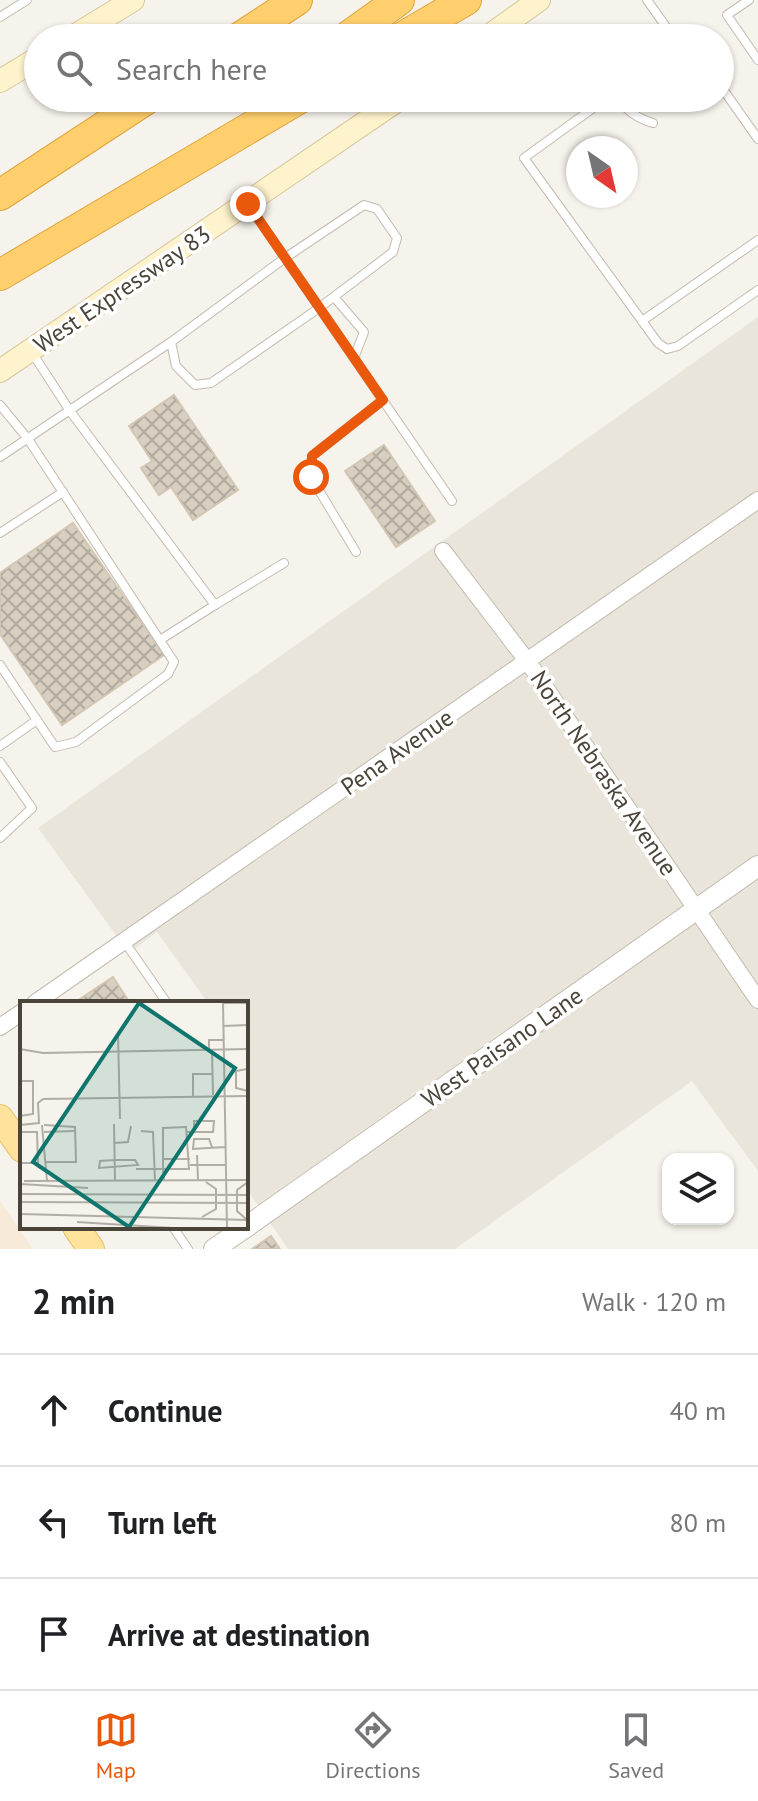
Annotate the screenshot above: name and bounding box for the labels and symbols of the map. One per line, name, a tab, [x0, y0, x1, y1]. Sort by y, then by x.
north arrow	[566, 136, 638, 208]
route end	[230, 186, 266, 222]
street label: West Expressway 83	[28, 218, 216, 360]
route start	[293, 459, 329, 495]
street label: North Nebraska Avenue	[524, 664, 684, 882]
street label: Pena Avenue	[335, 702, 459, 802]
street label: West Paisano Lane	[415, 980, 589, 1114]
inset map	[20, 1001, 248, 1229]

